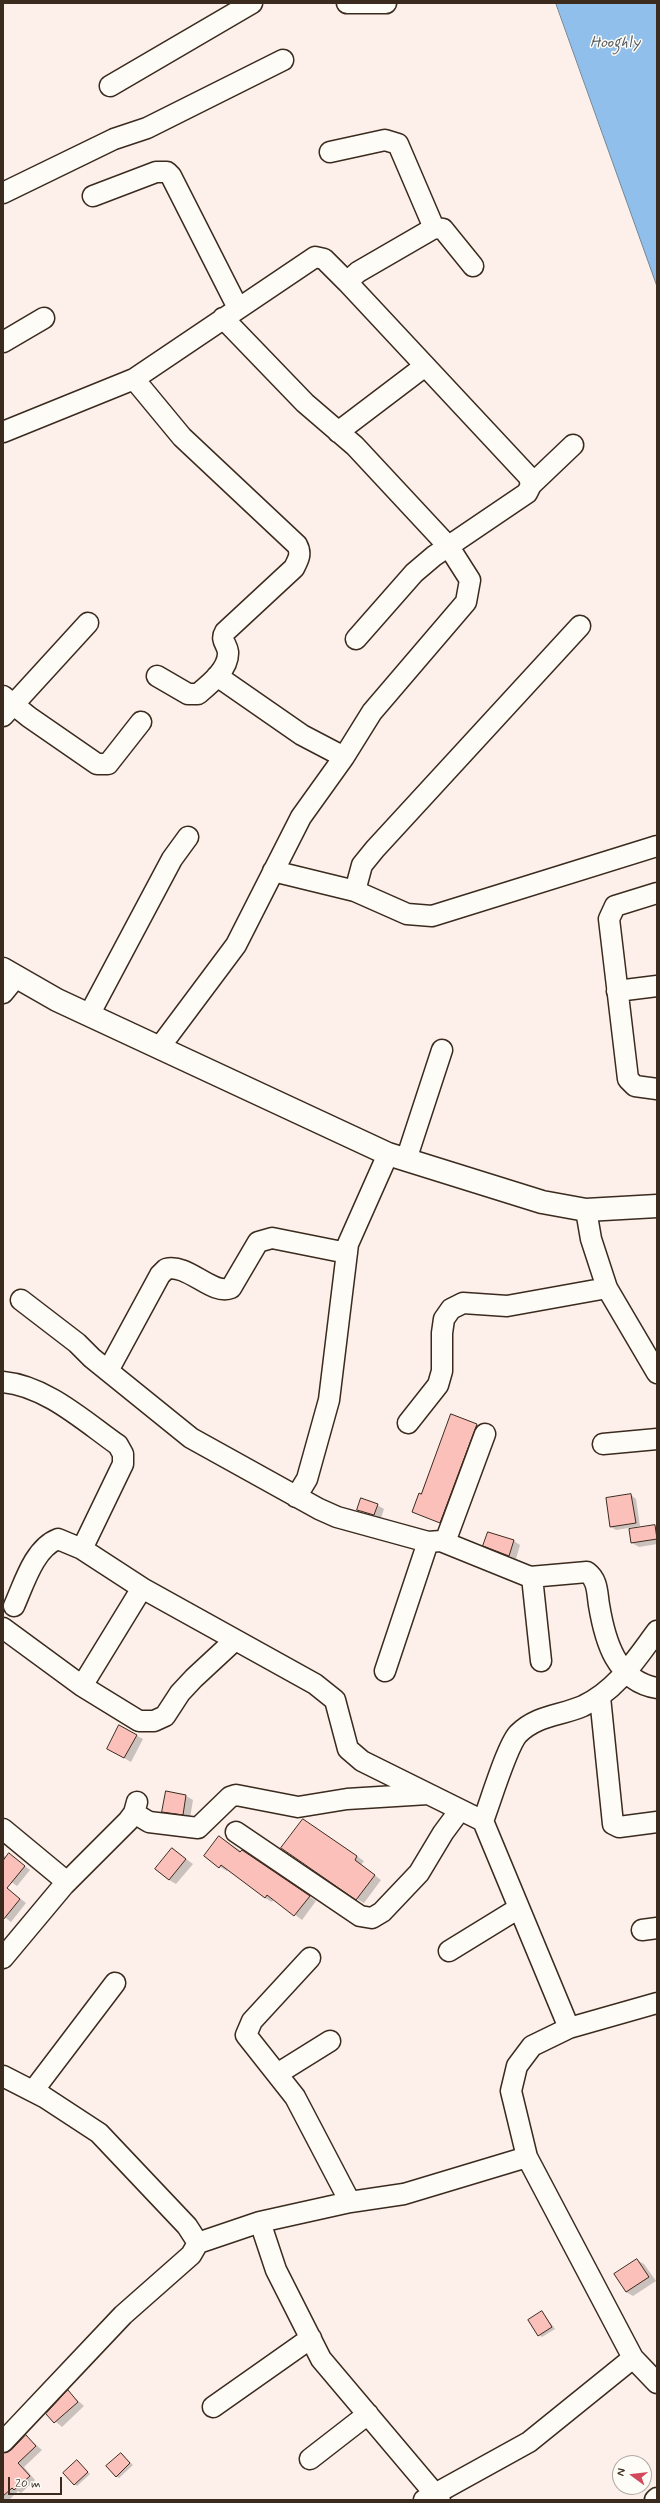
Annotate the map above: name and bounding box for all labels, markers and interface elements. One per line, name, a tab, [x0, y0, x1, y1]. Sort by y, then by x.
water label: Hooghly	[590, 34, 640, 54]
north arrow	[612, 2455, 652, 2495]
text: N	[614, 2467, 629, 2478]
scale bar	[10, 2469, 64, 2495]
text: 20 m	[15, 2476, 41, 2492]

